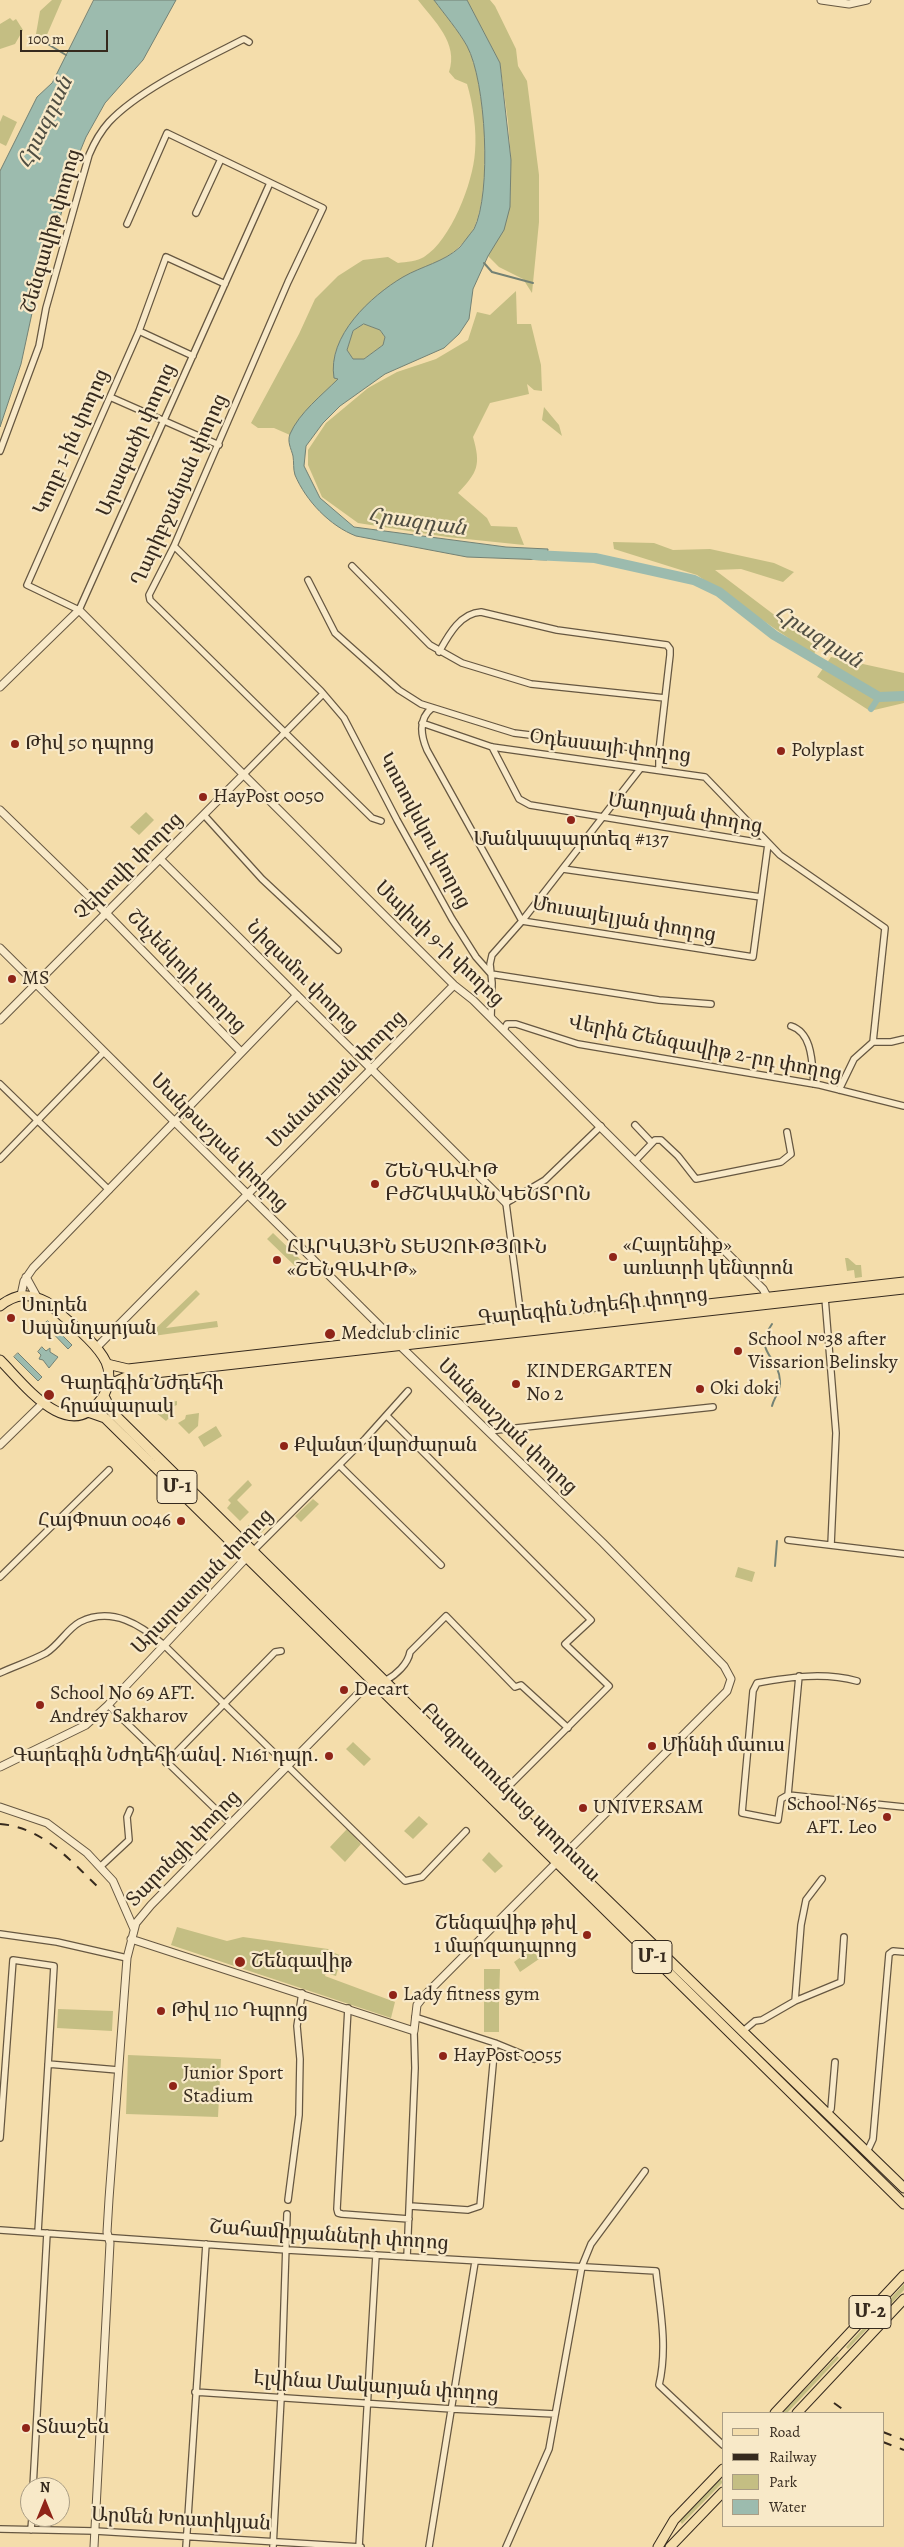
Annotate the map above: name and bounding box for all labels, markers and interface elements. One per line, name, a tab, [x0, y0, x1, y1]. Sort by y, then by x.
scale bar	[22, 20, 110, 52]
text: 100 m	[28, 29, 65, 49]
water label: Հրազդան	[13, 73, 79, 173]
street label: Շենգավիթ փողոց	[17, 146, 87, 316]
street label: Արագածի փողոց	[92, 360, 182, 520]
street label: Կողբ 1-ին փողոց	[29, 365, 115, 519]
street label: Ղարիբջանյան փողոց	[127, 390, 233, 590]
water label: Հրազդան	[366, 504, 468, 542]
water label: Հրազդան	[770, 601, 866, 675]
street label: Օդեսսայի փողոց	[528, 725, 692, 769]
place label: Թիվ 50 դպրոց	[25, 732, 154, 756]
marker: Թիվ 50 դպրոց	[9, 738, 21, 750]
place label: Polyplast	[791, 739, 864, 763]
marker: Polyplast	[775, 745, 787, 757]
street label: Կոտովսկու փողոց	[373, 749, 475, 913]
place label: HayPost 0050	[213, 785, 324, 809]
street label: Մադոյան փողոց	[606, 789, 764, 839]
marker: HayPost 0050	[197, 791, 209, 803]
street label: Չեխովի փողոց	[70, 808, 188, 926]
marker: Մանկապարտեզ #137	[565, 814, 577, 826]
place label: Մանկապարտեզ #137	[473, 828, 669, 852]
street label: Մայիսի 9-ի փողոց	[369, 876, 509, 1012]
street label: Մուսայելյան փողոց	[530, 892, 718, 948]
street label: Շևչենկոյի փողոց	[121, 905, 251, 1039]
street label: Նիզամու փողոց	[241, 916, 363, 1038]
place label: MS	[22, 967, 50, 991]
marker: MS	[6, 973, 18, 985]
street label: Մանանդյան փողոց	[263, 1006, 411, 1154]
street label: Վերին Շենգավիթ 2-րդ փողոց	[566, 1011, 844, 1087]
street label: Մանթաշյան փողոց	[145, 1069, 293, 1217]
place label: ՇԵՆԳԱՎԻԹ ԲԺՇԿԱԿԱՆ ԿԵՆՏՐՈՆ	[385, 1160, 591, 1207]
marker: ՇԵՆԳԱՎԻԹ ԲԺՇԿԱԿԱՆ ԿԵՆՏՐՈՆ	[369, 1178, 381, 1190]
place label: «Հայրենիք» առևտրի կենտրոն	[623, 1234, 794, 1281]
place label: ՀԱՐԿԱՅԻՆ ՏԵՍՉՈՒԹՅՈՒՆ «ՇԵՆԳԱՎԻԹ»	[287, 1236, 547, 1283]
marker: «Հայրենիք» առևտրի կենտրոն	[607, 1251, 619, 1263]
marker: ՀԱՐԿԱՅԻՆ ՏԵՍՉՈՒԹՅՈՒՆ «ՇԵՆԳԱՎԻԹ»	[271, 1254, 283, 1266]
street label: Գարեգին Նժդեհի փողոց	[477, 1283, 709, 1331]
place label: Սուրեն Սպանդարյան	[21, 1294, 157, 1341]
marker: Սուրեն Սպանդարյան	[5, 1312, 17, 1324]
place label: Medclub clinic	[341, 1322, 460, 1346]
marker: Medclub clinic	[323, 1327, 337, 1341]
place label: School №38 after Vissarion Belinsky	[748, 1328, 898, 1375]
marker: School №38 after Vissarion Belinsky	[732, 1345, 744, 1357]
street label: Մանթաշյան փողոց	[432, 1354, 582, 1500]
place label: KINDERGARTEN No 2	[526, 1360, 672, 1407]
place label: Գարեգին Նժդեհի հրապարակ	[60, 1372, 224, 1419]
place label: Oki doki	[710, 1377, 780, 1401]
marker: KINDERGARTEN No 2	[510, 1378, 522, 1390]
marker: Oki doki	[694, 1383, 706, 1395]
marker: Գարեգին Նժդեհի հրապարակ	[42, 1388, 56, 1402]
place label: Քվանտ վարժարան	[294, 1434, 477, 1458]
marker: Քվանտ վարժարան	[278, 1440, 290, 1452]
road number: Մ-1	[157, 1470, 197, 1504]
street label: Արարատյան փողոց	[127, 1504, 279, 1660]
place label: ՀայՓոստ 0046	[38, 1509, 171, 1533]
marker: ՀայՓոստ 0046	[175, 1515, 187, 1527]
place label: Decart	[354, 1678, 409, 1702]
place label: School No 69 AFT. Andrey Sakharov	[50, 1682, 196, 1729]
marker: Decart	[338, 1684, 350, 1696]
street label: Բագրատունյաց պողոտա	[415, 1698, 605, 1888]
marker: School No 69 AFT. Andrey Sakharov	[34, 1699, 46, 1711]
place label: Միննի մաուս	[662, 1734, 785, 1758]
marker: Միննի մաուս	[646, 1740, 658, 1752]
place label: Գարեգին Նժդեհի անվ. N161 դպր.	[13, 1744, 319, 1768]
marker: Գարեգին Նժդեհի անվ. N161 դպր.	[323, 1750, 335, 1762]
street label: Տարոնցի փողոց	[122, 1786, 246, 1912]
place label: School N65 AFT. Leo	[787, 1793, 877, 1840]
place label: UNIVERSAM	[593, 1796, 704, 1820]
marker: UNIVERSAM	[577, 1802, 589, 1814]
marker: School N65 AFT. Leo	[881, 1811, 893, 1823]
place label: Շենգավիթ թիվ 1 մարզադպրոց	[434, 1912, 577, 1959]
marker: Շենգավիթ թիվ 1 մարզադպրոց	[581, 1929, 593, 1941]
road number: Մ-1	[632, 1940, 672, 1974]
place label: Շենգավիթ	[251, 1950, 353, 1974]
marker: Շենգավիթ	[233, 1955, 247, 1969]
place label: Lady fitness gym	[403, 1983, 540, 2007]
marker: Lady fitness gym	[387, 1989, 399, 2001]
place label: Թիվ 110 Դպրոց	[171, 1999, 308, 2023]
marker: Թիվ 110 Դպրոց	[155, 2005, 167, 2017]
place label: HayPost 0055	[453, 2044, 562, 2068]
marker: HayPost 0055	[437, 2050, 449, 2062]
place label: Junior Sport Stadium	[183, 2062, 283, 2109]
marker: Junior Sport Stadium	[167, 2080, 179, 2092]
street label: Շահամիրյանների փողոց	[209, 2216, 449, 2256]
road number: Մ-2	[849, 2296, 891, 2328]
street label: Էլվինա Մակարյան փողոց	[253, 2366, 499, 2408]
legend	[722, 2412, 884, 2527]
place label: Տնաշեն	[36, 2416, 109, 2440]
marker: Տնաշեն	[20, 2422, 32, 2434]
text: Road	[769, 2422, 800, 2442]
text: Railway	[769, 2447, 816, 2467]
text: Park	[769, 2472, 797, 2492]
north arrow	[20, 2477, 70, 2527]
text: N	[40, 2478, 50, 2497]
text: Water	[769, 2497, 806, 2517]
street label: Արմեն Խոստիկյան	[91, 2503, 271, 2537]

